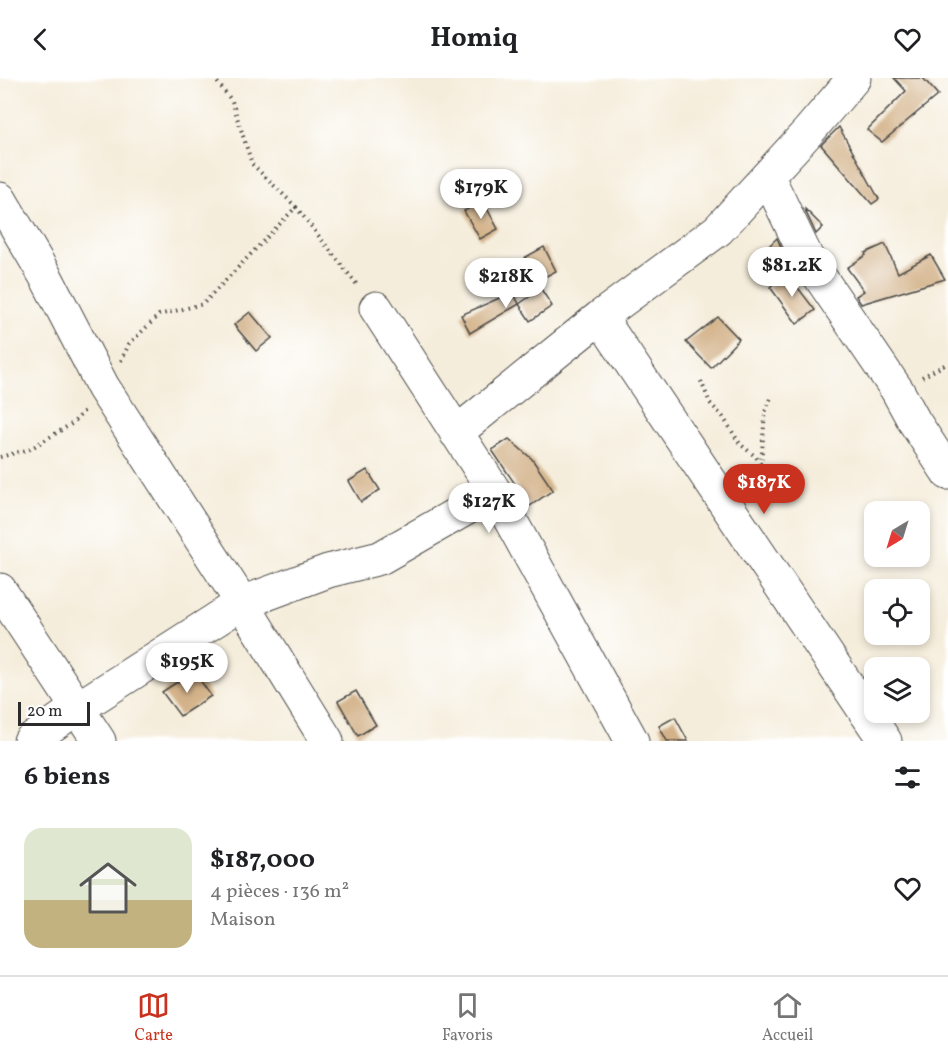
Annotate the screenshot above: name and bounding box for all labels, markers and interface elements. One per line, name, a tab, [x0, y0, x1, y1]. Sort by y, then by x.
text: Homiq	[430, 20, 518, 58]
icon: back	[24, 23, 57, 56]
icon: heart	[891, 23, 924, 56]
pin: $179K	[439, 169, 523, 220]
text: $179K	[454, 174, 508, 202]
pin: $81.2K	[743, 247, 841, 298]
text: $81.2K	[762, 252, 822, 280]
pin: $218K	[464, 258, 548, 309]
text: $218K	[479, 263, 533, 291]
pin: $187K	[722, 464, 806, 515]
text: $187K	[737, 469, 791, 497]
pin: $127K	[447, 483, 531, 534]
text: $127K	[462, 488, 516, 516]
north arrow	[864, 501, 930, 567]
map controls	[864, 501, 930, 723]
button: locate	[864, 579, 930, 645]
pin: $195K	[145, 643, 229, 694]
text: $195K	[160, 648, 214, 676]
button: layers	[864, 657, 930, 723]
scale bar	[18, 699, 90, 726]
text: 20 m	[27, 701, 62, 723]
text: 6 biens	[24, 759, 110, 795]
icon: filters	[891, 761, 924, 794]
text: $187,000	[210, 842, 315, 878]
icon: home	[72, 852, 144, 924]
icon: heart	[891, 872, 924, 905]
text: 4 pièces · 136 m²	[210, 878, 349, 906]
text: Maison	[210, 906, 276, 934]
tab: Carte	[135, 989, 173, 1047]
tab: Favoris	[442, 989, 493, 1047]
tab: Accueil	[762, 989, 813, 1047]

